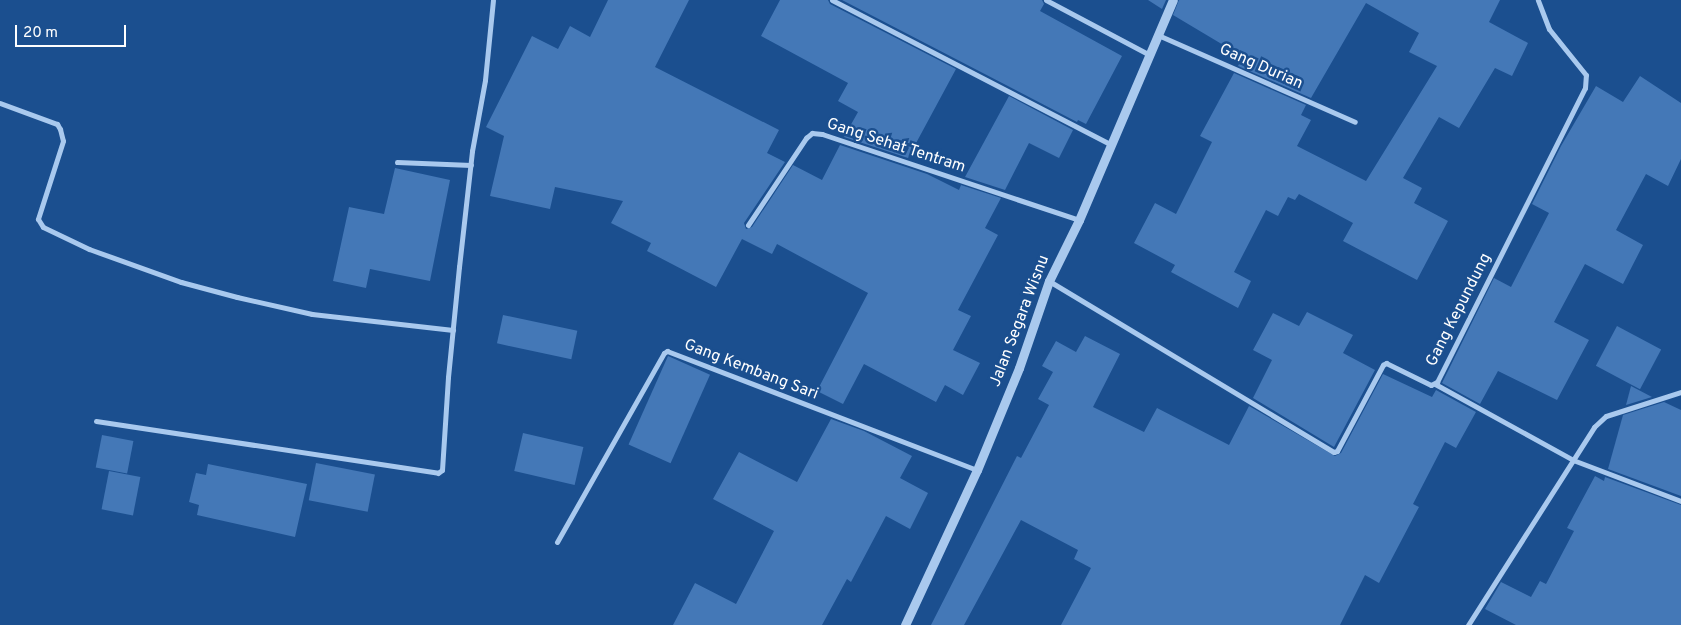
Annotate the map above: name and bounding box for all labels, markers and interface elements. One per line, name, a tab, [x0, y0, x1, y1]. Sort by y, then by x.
scale bar	[18, 15, 129, 47]
text: 20 m	[23, 24, 58, 43]
street label: Gang Durian	[1216, 40, 1306, 94]
street label: Gang Sehat Tentram	[824, 114, 968, 178]
street label: Gang Kepundung	[1422, 250, 1496, 370]
street label: Jalan Segara Wisnu	[986, 252, 1054, 390]
street label: Gang Kembang Sari	[681, 336, 821, 404]

